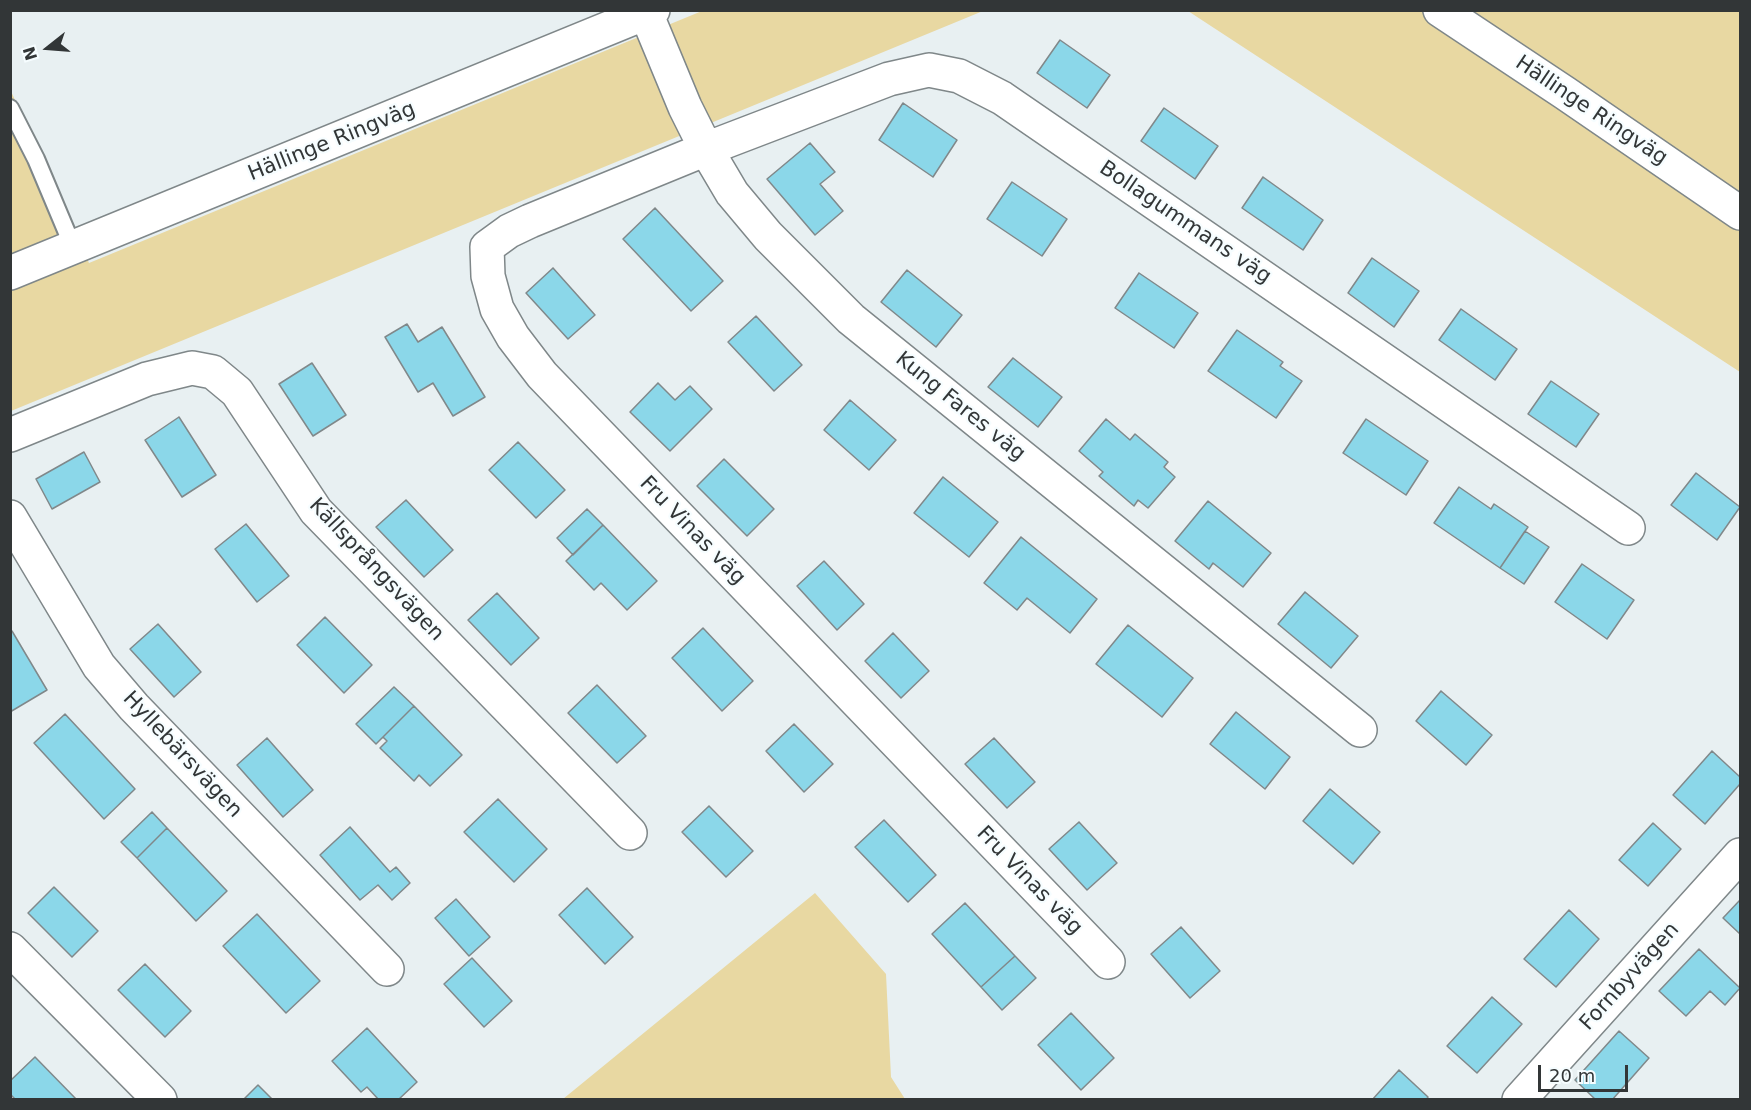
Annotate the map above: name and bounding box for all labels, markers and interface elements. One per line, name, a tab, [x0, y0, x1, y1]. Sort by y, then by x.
north arrow	[18, 18, 78, 78]
text: N	[19, 44, 41, 63]
street label: Hällinge Ringväg	[1510, 51, 1672, 171]
street label: Hällinge Ringväg	[245, 97, 419, 187]
street label: Bollagummans väg	[1094, 156, 1276, 290]
street label: Kung Fares väg	[890, 347, 1030, 467]
street label: Fru Vinas väg	[634, 471, 750, 591]
street label: Källsprångsvägen	[303, 493, 449, 647]
street label: Hyllebärsvägen	[117, 687, 247, 823]
street label: Fru Vinas väg	[971, 821, 1087, 941]
street label: Fornbyvägen	[1575, 918, 1685, 1036]
scale bar	[1541, 1053, 1631, 1091]
text: 20 m	[1549, 1065, 1595, 1086]

